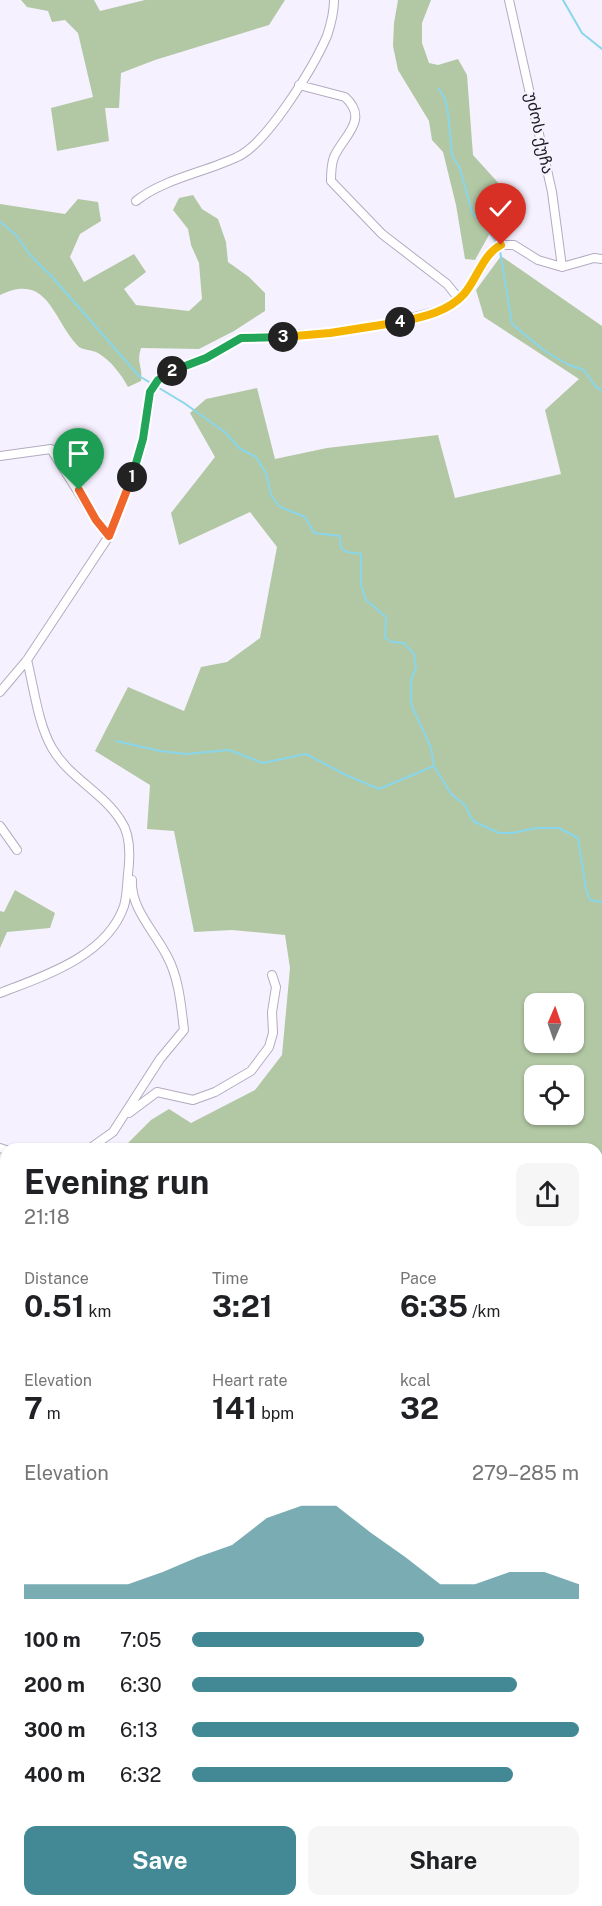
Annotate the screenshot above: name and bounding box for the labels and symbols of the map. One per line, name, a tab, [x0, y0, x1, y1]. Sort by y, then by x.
street label: უძოს ქუჩა	[522, 90, 557, 176]
pin	[475, 183, 526, 245]
pin: 4	[385, 307, 415, 337]
pin: 3	[268, 322, 298, 352]
pin: 2	[157, 356, 187, 386]
pin	[53, 428, 104, 490]
pin: 1	[117, 462, 147, 492]
north arrow	[524, 993, 584, 1053]

